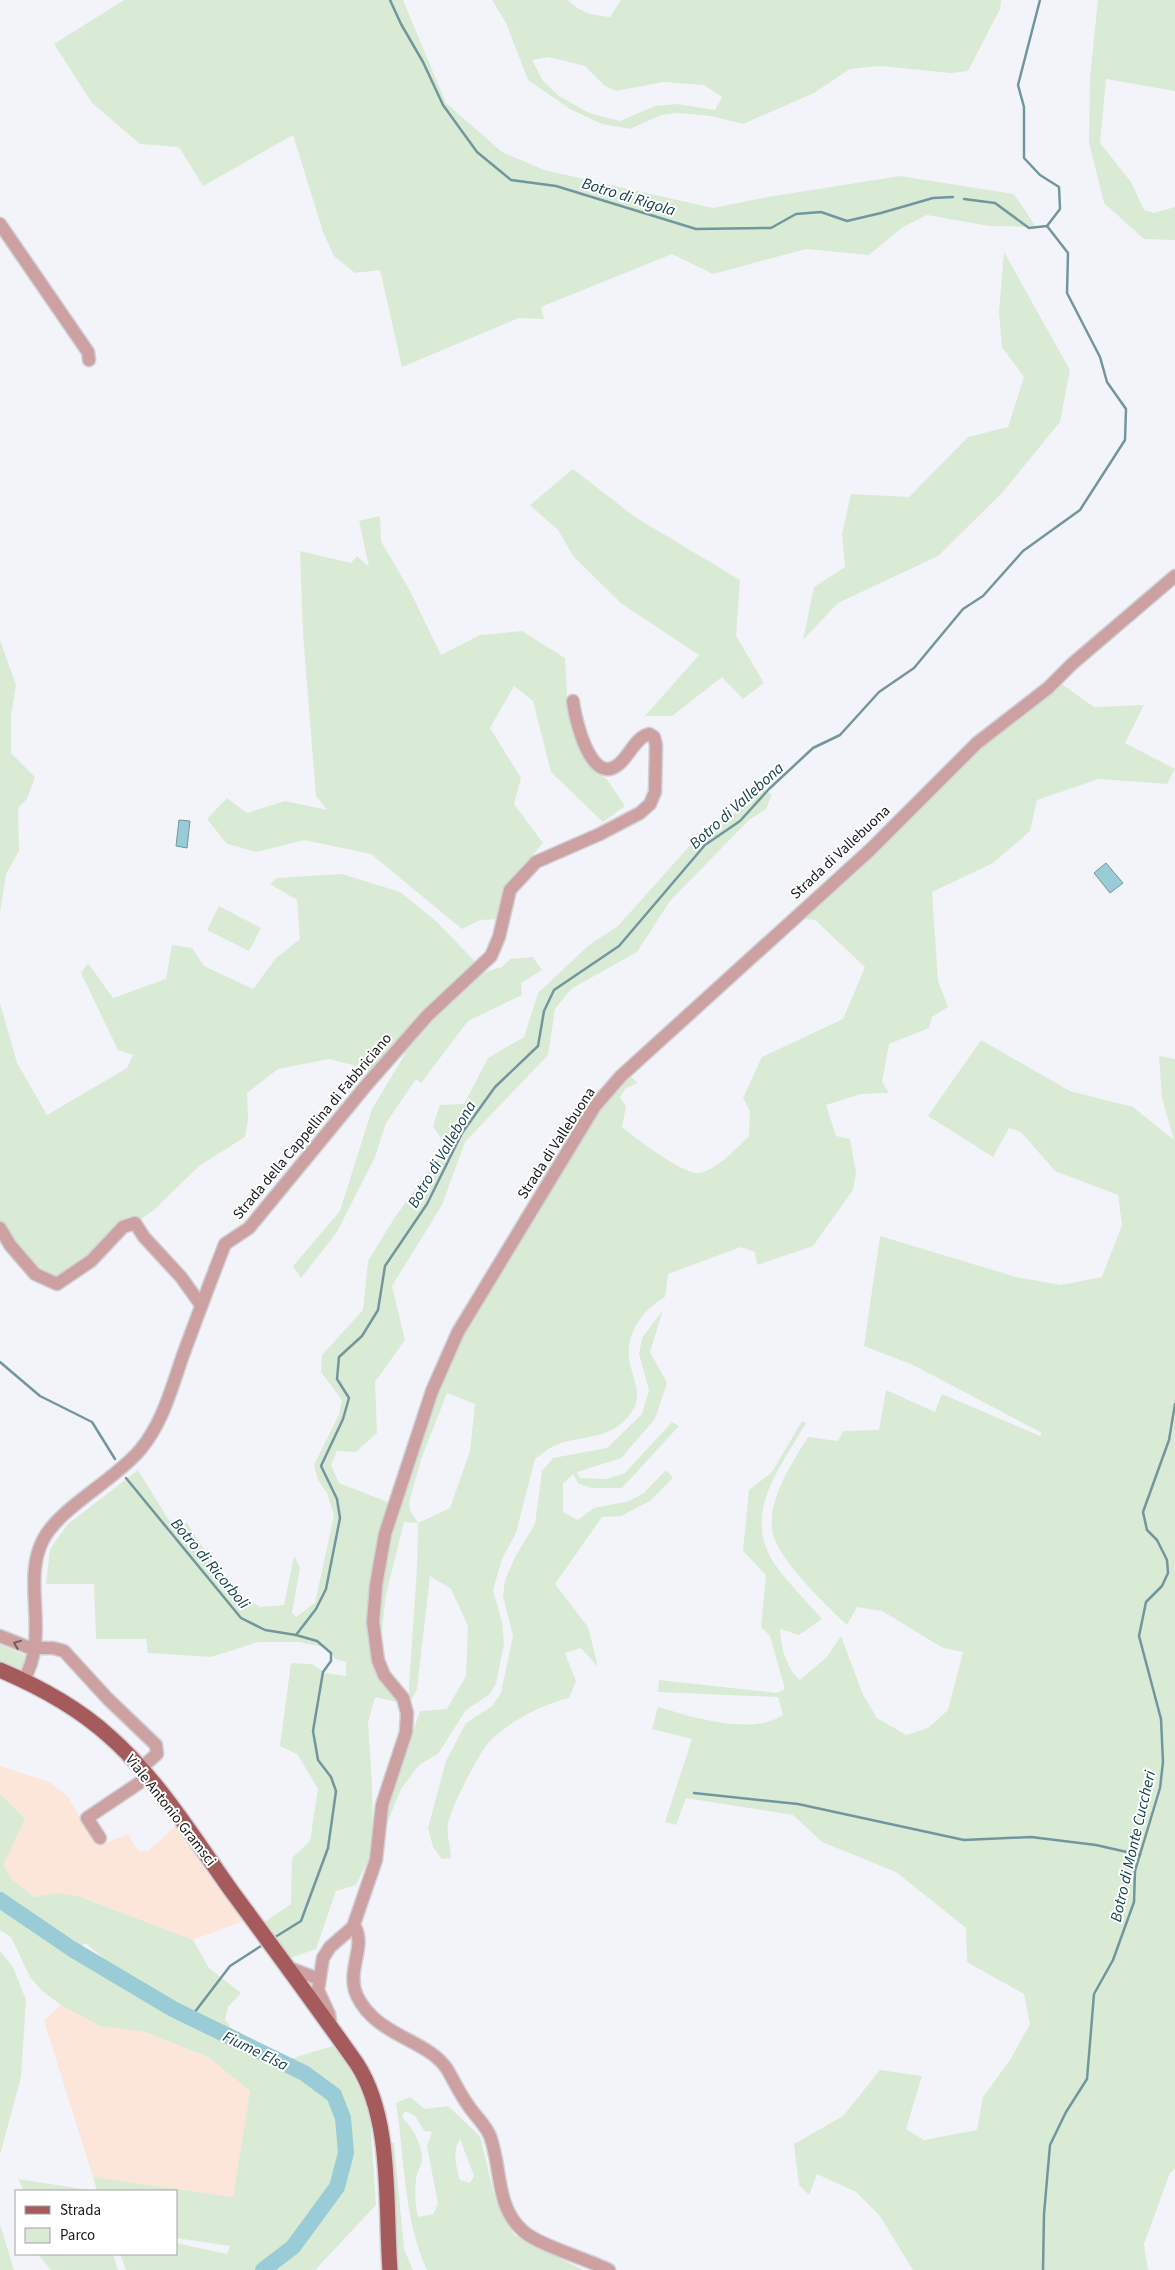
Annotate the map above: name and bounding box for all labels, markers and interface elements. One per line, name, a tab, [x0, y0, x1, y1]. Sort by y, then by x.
water label: Botro di Rigola	[579, 172, 679, 222]
water label: Botro di Vallebona	[685, 757, 789, 854]
street label: Strada di Vallebuona	[786, 801, 895, 904]
street label: Strada della Cappellina di Fabbriciano	[228, 1029, 397, 1224]
street label: Strada di Vallebuona	[512, 1083, 600, 1203]
water label: Botro di Vallebona	[402, 1097, 482, 1212]
water label: Botro di Ricorboli	[166, 1513, 255, 1614]
one-way arrow	[14, 1639, 22, 1649]
street label: Viale Antonio Gramsci	[120, 1750, 221, 1871]
water label: Botro di Monte Cuccheri	[1105, 1768, 1161, 1924]
water label: Fiume Elsa	[219, 2026, 292, 2076]
legend	[15, 2190, 178, 2255]
text: Strada	[60, 2200, 101, 2221]
text: Parco	[60, 2225, 95, 2246]

